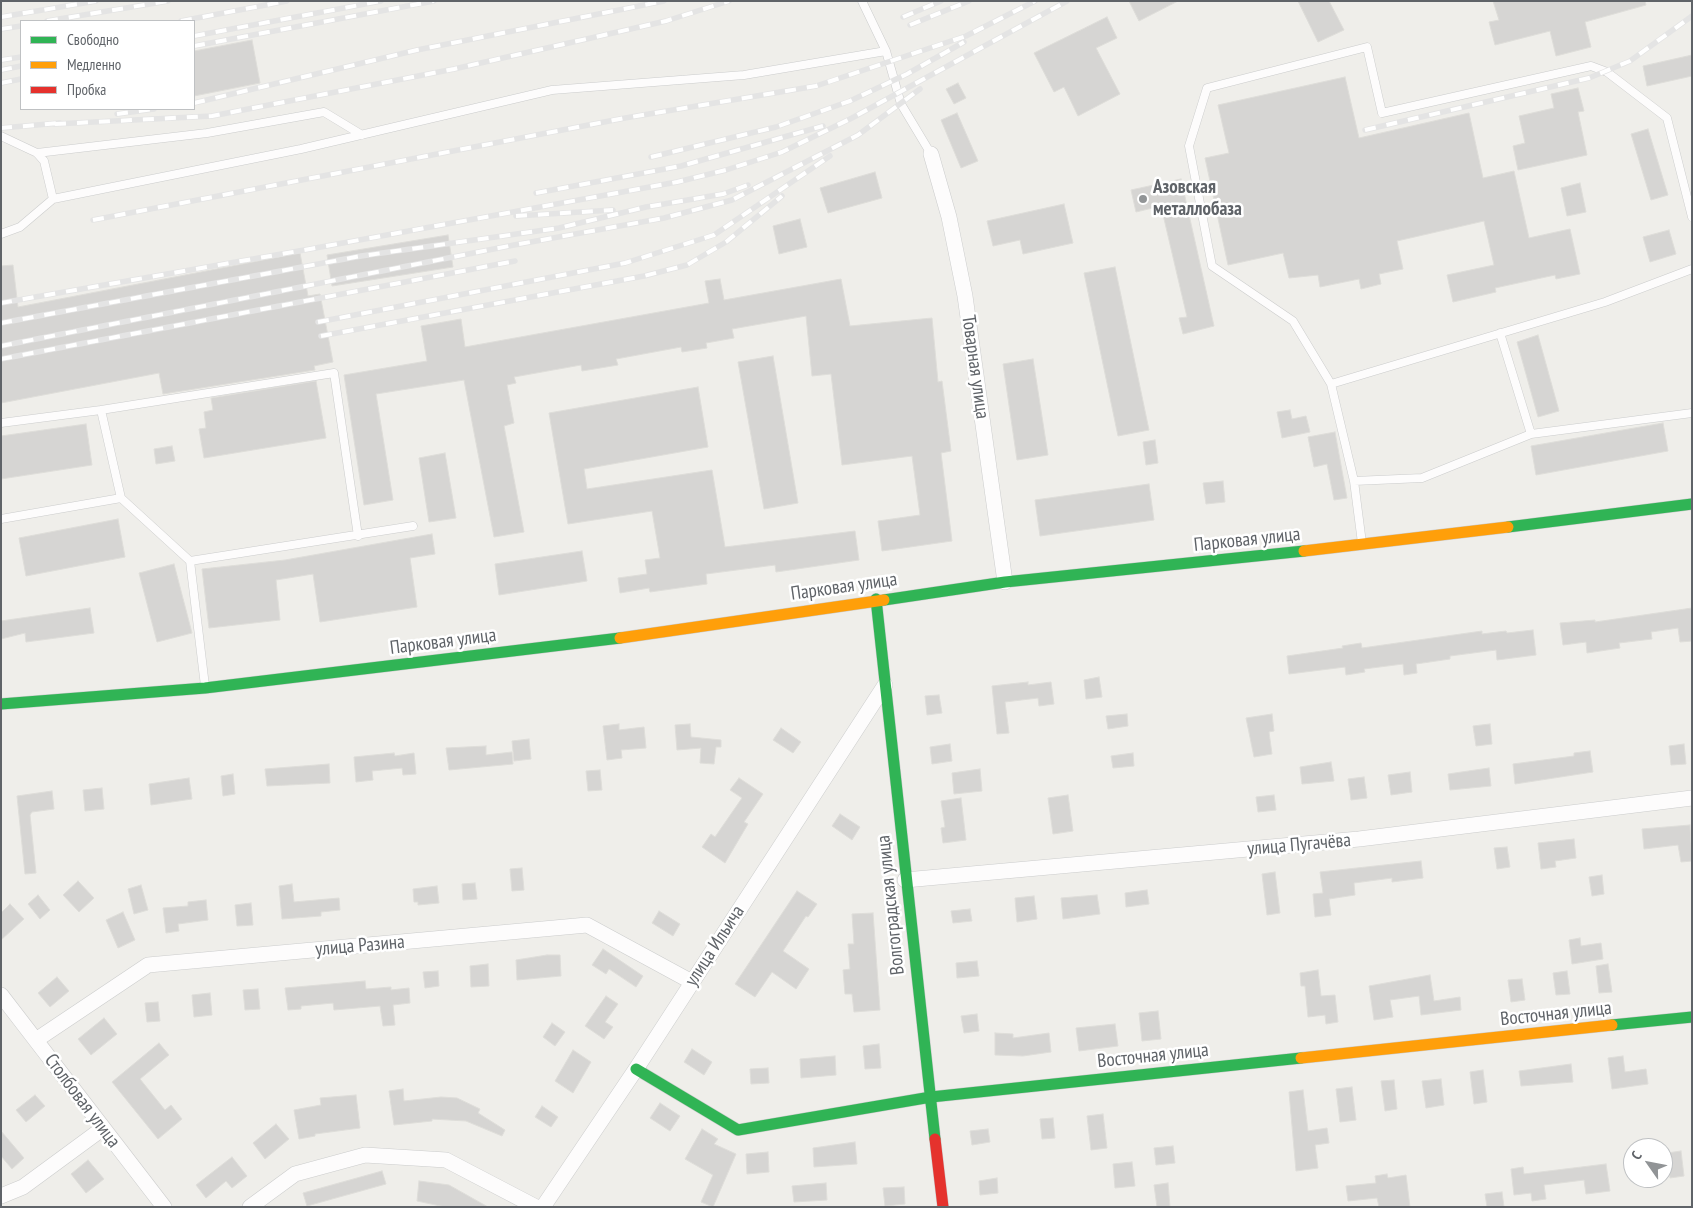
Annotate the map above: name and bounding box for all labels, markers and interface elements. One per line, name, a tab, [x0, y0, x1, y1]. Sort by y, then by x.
legend	[20, 20, 195, 110]
text: Свободно	[67, 30, 119, 49]
text: Медленно	[67, 55, 121, 74]
text: Пробка	[67, 80, 106, 99]
place label: Азовская металлобаза	[1153, 177, 1242, 221]
marker: Азовская металлобаза	[1137, 193, 1149, 205]
street label: Товарная улица	[956, 314, 994, 420]
street label: Парковая улица	[1193, 523, 1301, 557]
street label: Парковая улица	[789, 568, 899, 606]
street label: Парковая улица	[389, 624, 497, 660]
street label: улица Пугачёва	[1246, 829, 1352, 861]
street label: Волгоградская улица	[872, 834, 910, 976]
street label: улица Ильича	[680, 901, 750, 991]
street label: улица Разина	[314, 931, 406, 961]
street label: Восточная улица	[1499, 997, 1613, 1031]
street label: Восточная улица	[1096, 1039, 1210, 1073]
street label: Столбовая улица	[39, 1050, 125, 1152]
north arrow	[1623, 1138, 1673, 1188]
text: С	[1627, 1148, 1646, 1163]

